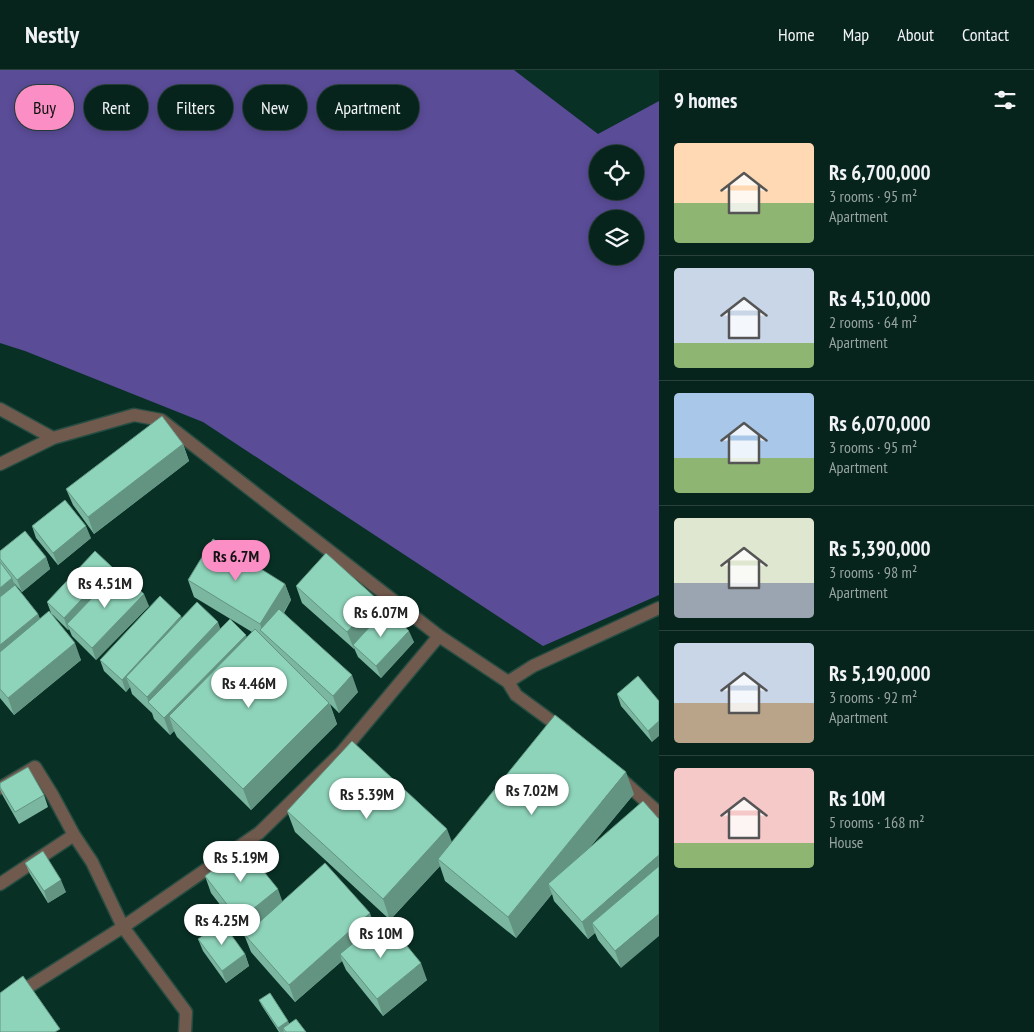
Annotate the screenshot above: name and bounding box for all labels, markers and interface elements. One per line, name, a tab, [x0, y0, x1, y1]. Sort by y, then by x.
text: Nestly	[25, 19, 79, 50]
text: Home	[778, 23, 815, 46]
text: Map	[843, 23, 869, 46]
text: About	[897, 23, 934, 46]
text: Contact	[962, 23, 1009, 46]
chip: Buy	[15, 85, 74, 130]
chip: Rent	[84, 85, 148, 130]
chip: Filters	[158, 85, 233, 130]
chip: New	[243, 85, 307, 130]
chip: Apartment	[317, 85, 419, 130]
icon: filters	[991, 86, 1019, 114]
text: 9 homes	[674, 87, 737, 114]
map controls	[589, 145, 644, 265]
button: locate	[589, 145, 644, 200]
text: Rs 6,700,000	[829, 159, 931, 186]
icon: home	[714, 163, 774, 223]
text: 3 rooms · 95 m²	[829, 186, 917, 206]
text: Apartment	[829, 206, 888, 226]
button: layers	[589, 210, 644, 265]
text: Rs 4,510,000	[829, 285, 931, 312]
icon: home	[714, 288, 774, 348]
text: 2 rooms · 64 m²	[829, 312, 917, 332]
text: Apartment	[829, 332, 888, 352]
text: Rs 6,070,000	[829, 410, 931, 437]
icon: home	[714, 413, 774, 473]
text: 3 rooms · 95 m²	[829, 437, 917, 457]
text: Apartment	[829, 457, 888, 477]
text: Rs 5,390,000	[829, 535, 931, 562]
icon: home	[714, 538, 774, 598]
pin: Rs 6.7M	[190, 540, 282, 582]
text: Rs 6.7M	[213, 546, 259, 566]
text: 3 rooms · 98 m²	[829, 562, 917, 582]
pin: Rs 4.51M	[53, 566, 157, 609]
text: Rs 4.51M	[78, 573, 132, 593]
text: Apartment	[829, 582, 888, 602]
pin: Rs 6.07M	[329, 596, 433, 638]
text: Rs 6.07M	[354, 602, 408, 622]
text: Rs 5,190,000	[829, 660, 931, 687]
icon: home	[714, 663, 774, 723]
pin: Rs 4.46M	[197, 666, 301, 709]
text: Rs 4.46M	[222, 673, 276, 693]
text: 3 rooms · 92 m²	[829, 687, 917, 707]
text: Apartment	[829, 707, 888, 727]
pin: Rs 7.02M	[480, 774, 584, 816]
pin: Rs 5.39M	[315, 778, 419, 820]
text: Rs 7.02M	[506, 780, 558, 800]
text: Rs 5.39M	[340, 784, 394, 804]
text: Rs 10M	[829, 785, 885, 812]
icon: home	[714, 788, 774, 848]
text: 5 rooms · 168 m²	[829, 812, 925, 832]
text: House	[829, 832, 863, 852]
pin: Rs 5.19M	[189, 840, 293, 883]
text: Rs 5.19M	[214, 847, 268, 867]
pin: Rs 4.25M	[170, 904, 274, 946]
text: Rs 4.25M	[195, 910, 249, 930]
pin: Rs 10M	[340, 916, 422, 959]
text: Rs 10M	[360, 923, 402, 943]

